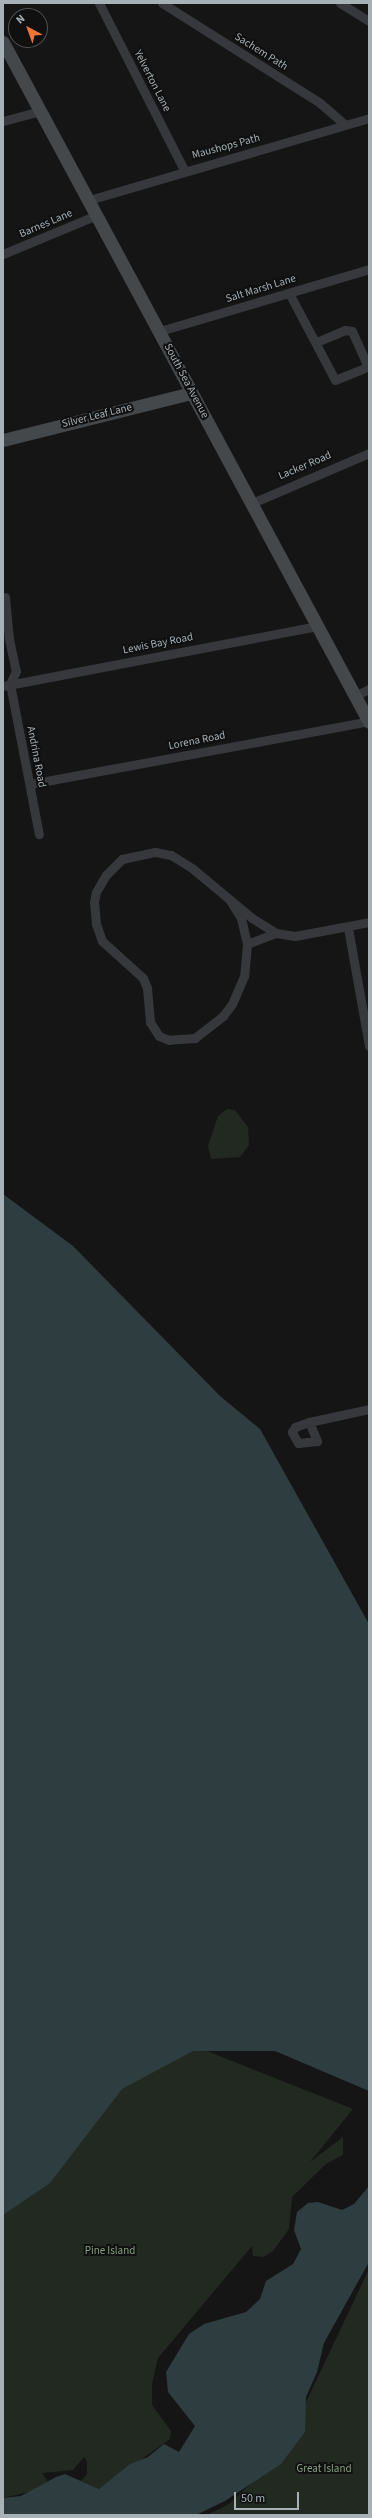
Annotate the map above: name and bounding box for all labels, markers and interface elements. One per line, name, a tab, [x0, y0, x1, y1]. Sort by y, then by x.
north arrow	[8, 8, 48, 48]
text: N	[13, 11, 28, 27]
street label: Sachem Path	[232, 30, 290, 74]
street label: Yelverton Lane	[131, 48, 173, 114]
street label: Maushops Path	[191, 132, 261, 162]
street label: Barnes Lane	[17, 207, 75, 241]
street label: Salt Marsh Lane	[224, 272, 298, 306]
street label: South Sea Avenue	[161, 341, 211, 421]
street label: Silver Leaf Lane	[61, 401, 133, 431]
street label: Lacker Road	[277, 449, 333, 483]
street label: Lewis Bay Road	[122, 631, 194, 657]
street label: Andrina Road	[24, 725, 48, 789]
street label: Lorena Road	[167, 729, 227, 753]
park label: Pine Island	[85, 2244, 135, 2258]
park label: Great Island	[296, 2462, 352, 2476]
scale bar	[236, 2484, 301, 2510]
text: 50 m	[241, 2490, 265, 2507]

